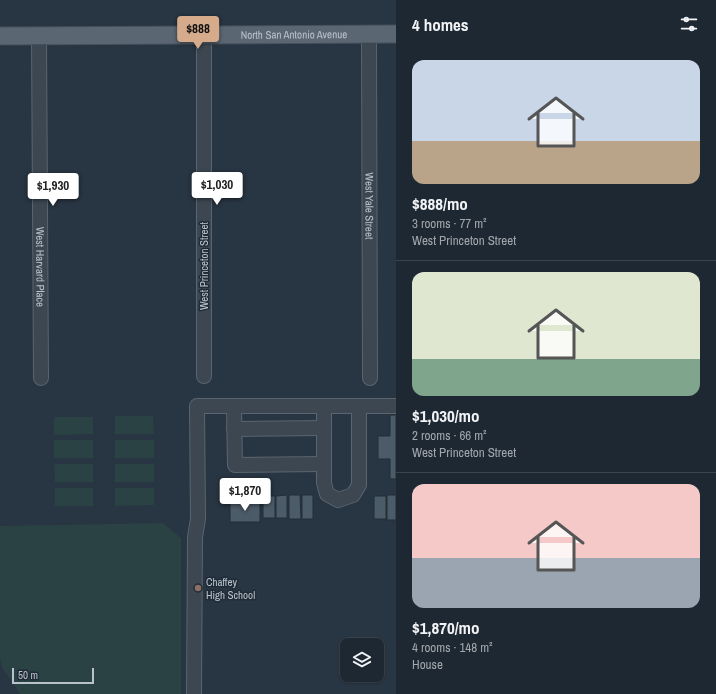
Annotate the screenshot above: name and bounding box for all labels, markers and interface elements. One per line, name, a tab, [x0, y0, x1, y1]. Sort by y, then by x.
text: 4 homes	[412, 13, 469, 36]
icon: filters	[678, 13, 700, 35]
pin: $888	[174, 16, 222, 50]
text: $888	[186, 20, 210, 37]
street label: North San Antonio Avenue	[241, 27, 347, 42]
icon: home	[520, 86, 592, 158]
pin: $1,030	[184, 172, 250, 206]
pin: $1,930	[20, 173, 86, 207]
street label: West Yale Street	[362, 173, 377, 240]
text: $1,030	[201, 176, 233, 193]
text: $1,930	[37, 177, 69, 194]
text: $888/mo	[412, 192, 468, 215]
text: 3 rooms · 77 m²	[412, 215, 487, 232]
street label: West Princeton Street	[197, 221, 211, 310]
street label: West Harvard Place	[33, 227, 48, 307]
text: West Princeton Street	[412, 232, 516, 249]
icon: home	[520, 298, 592, 370]
text: $1,030/mo	[412, 404, 479, 427]
text: 2 rooms · 66 m²	[412, 427, 487, 444]
text: West Princeton Street	[412, 444, 516, 461]
pin: $1,870	[212, 478, 278, 512]
text: $1,870	[229, 482, 261, 499]
icon: home	[520, 510, 592, 582]
place label: Chaffey High School	[206, 575, 255, 602]
marker: Chaffey High School	[193, 583, 203, 593]
text: $1,870/mo	[412, 616, 479, 639]
map controls	[340, 638, 384, 682]
button: layers	[340, 638, 384, 682]
text: 4 rooms · 148 m²	[412, 639, 493, 656]
text: House	[412, 656, 443, 673]
scale bar	[12, 666, 94, 685]
text: 50 m	[18, 668, 38, 682]

